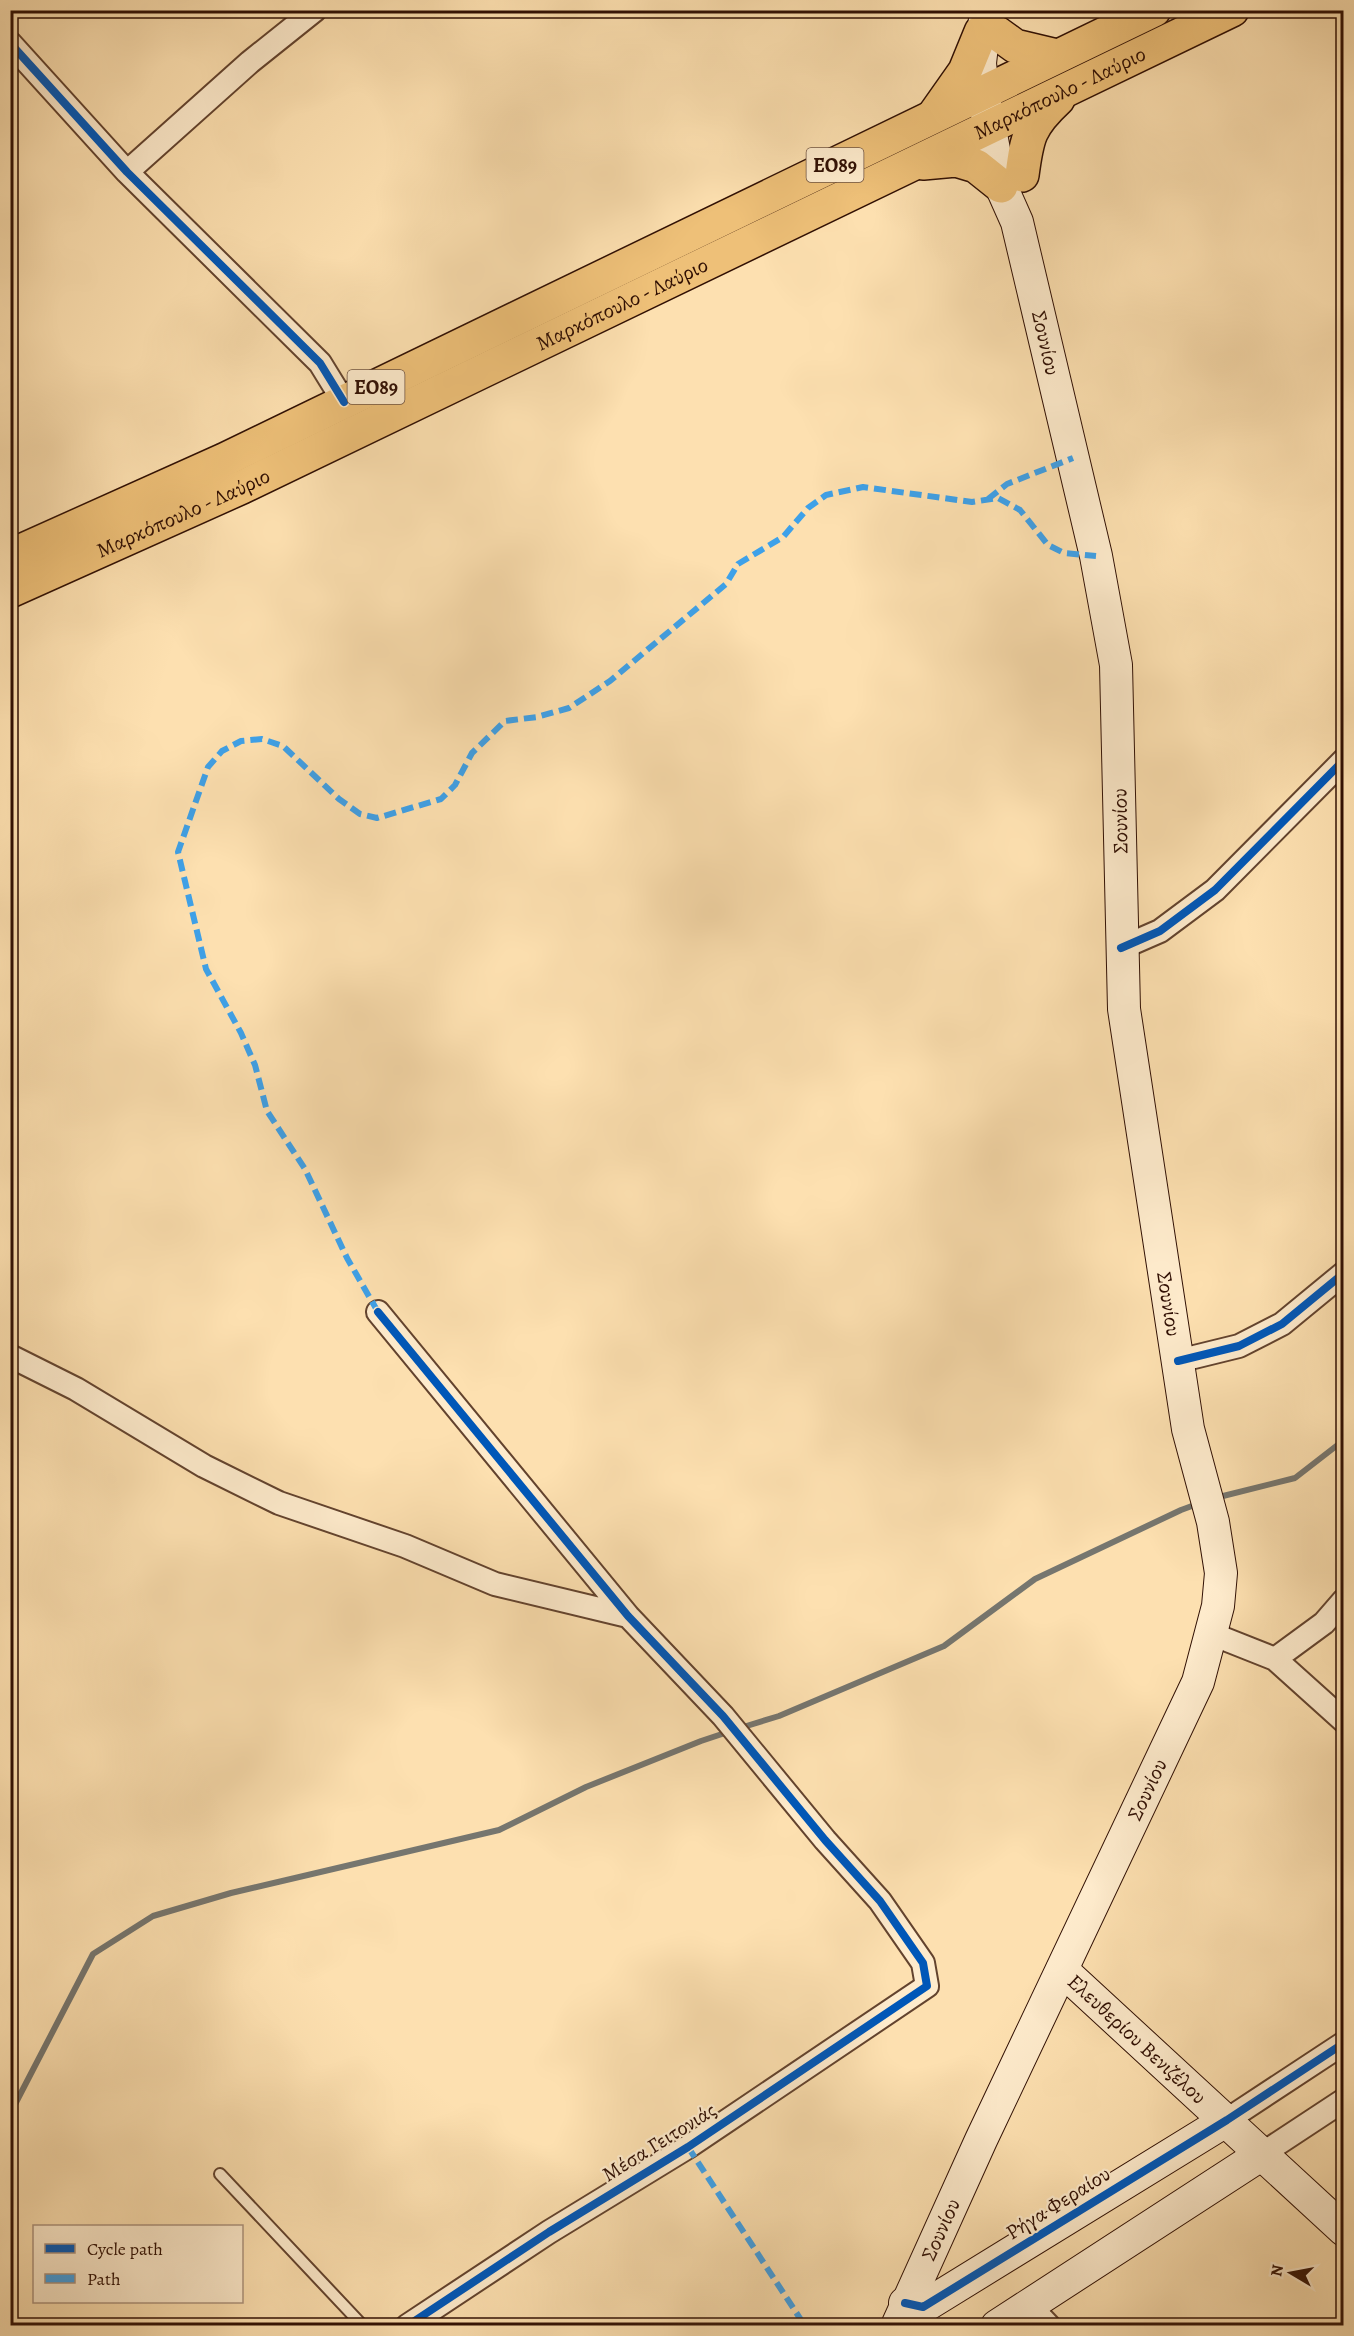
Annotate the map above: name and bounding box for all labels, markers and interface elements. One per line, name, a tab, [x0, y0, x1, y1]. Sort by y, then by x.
street label: Μαρκόπουλο - Λαύριο	[969, 40, 1150, 146]
road number: ΕΟ89	[806, 148, 864, 182]
street label: Μαρκόπουλο - Λαύριο	[531, 251, 713, 357]
street label: Σουνίου	[1025, 308, 1067, 378]
road number: ΕΟ89	[348, 370, 404, 404]
street label: Μαρκόπουλο - Λαύριο	[92, 462, 275, 564]
street label: Σουνίου	[1105, 788, 1135, 854]
street label: Σουνίου	[1150, 1270, 1188, 1338]
street label: Σουνίου	[1120, 1754, 1174, 1825]
street label: Ελευθερίου Βενιζέλου	[1061, 1968, 1213, 2110]
street label: Μέσα Γειτονιάς	[597, 2096, 721, 2188]
street label: Ρήγα Φεραίου	[1000, 2160, 1116, 2246]
street label: Σουνίου	[914, 2194, 967, 2265]
legend	[33, 2225, 243, 2303]
text: Cycle path	[87, 2237, 163, 2261]
north arrow	[1261, 2243, 1321, 2303]
text: N	[1265, 2263, 1289, 2278]
text: Path	[87, 2267, 121, 2291]

